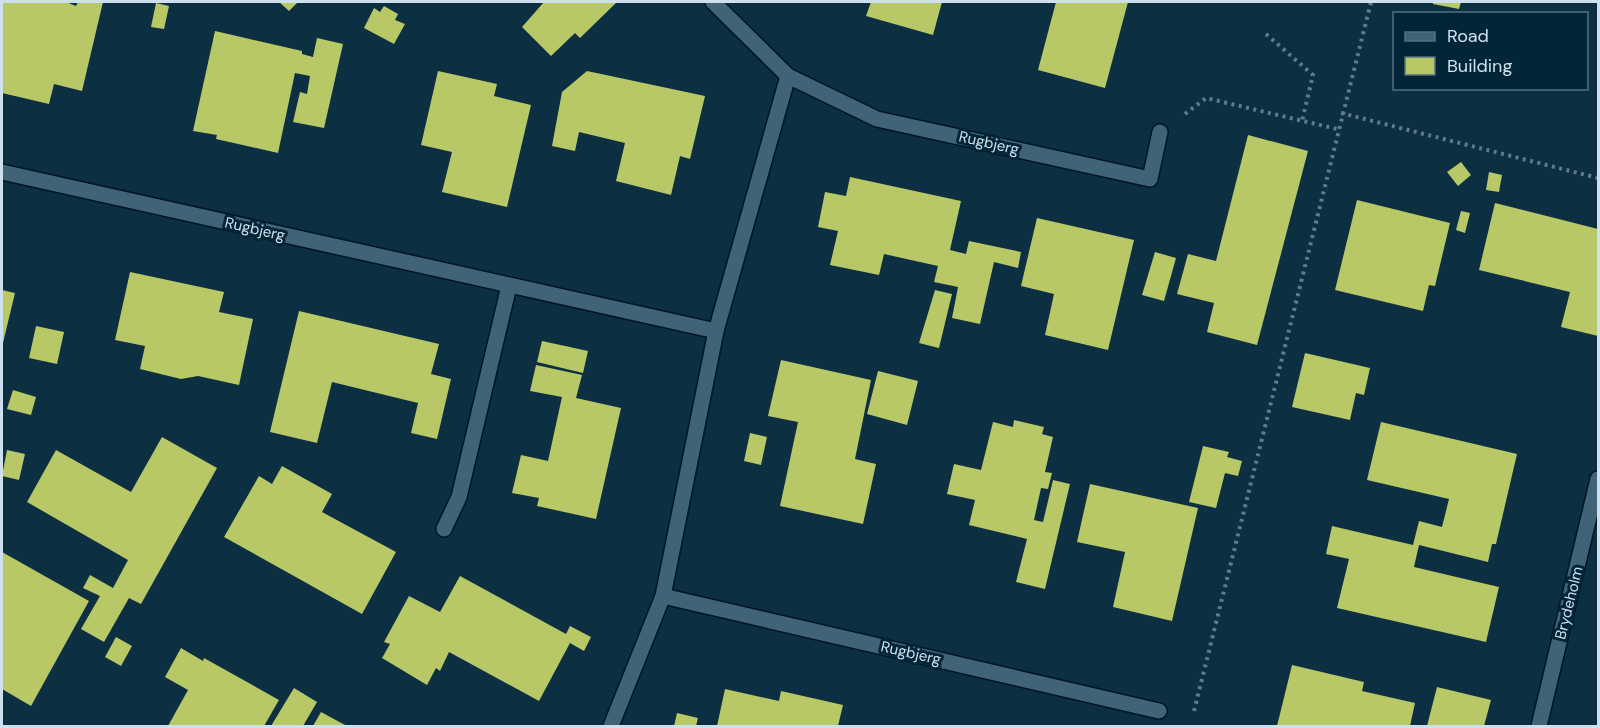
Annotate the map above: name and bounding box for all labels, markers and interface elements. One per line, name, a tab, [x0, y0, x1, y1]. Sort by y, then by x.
legend	[1393, 12, 1588, 90]
text: Road	[1447, 24, 1489, 48]
text: Building	[1447, 54, 1512, 78]
street label: Rugbjerg	[957, 126, 1021, 160]
street label: Rugbjerg	[223, 212, 287, 246]
street label: Brydeholm	[1550, 564, 1588, 642]
street label: Rugbjerg	[879, 636, 943, 670]

